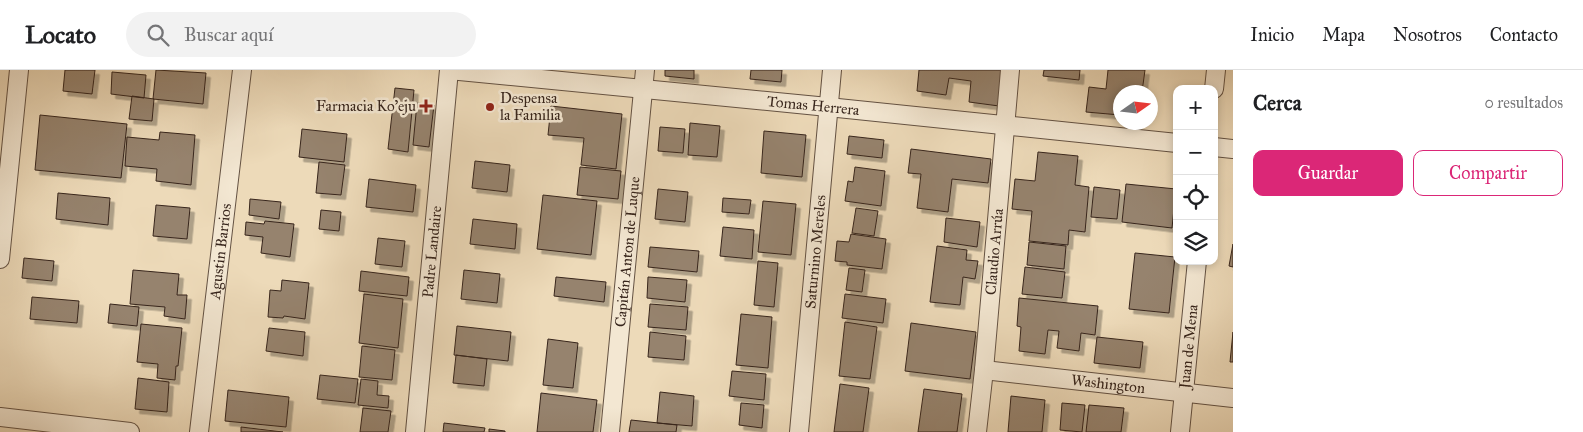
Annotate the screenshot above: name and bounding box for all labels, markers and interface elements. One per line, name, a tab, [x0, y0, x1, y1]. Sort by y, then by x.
search box	[126, 12, 476, 57]
text: Locato	[25, 20, 96, 50]
icon: search	[144, 21, 172, 49]
text: Buscar aquí	[184, 23, 273, 46]
text: Inicio	[1250, 24, 1294, 46]
text: Mapa	[1322, 24, 1365, 46]
text: Nosotros	[1393, 24, 1462, 46]
text: Contacto	[1490, 24, 1558, 46]
north arrow	[1113, 85, 1158, 130]
map controls	[1173, 85, 1218, 265]
button: +	[1173, 85, 1218, 130]
place label: Despensa la Familia	[500, 89, 561, 124]
text: Cerca	[1253, 90, 1302, 116]
street label: Tomas Herrera	[766, 92, 861, 119]
text: 0 resultados	[1485, 93, 1563, 112]
place label: Farmacia Ko'eju	[316, 97, 416, 115]
marker: Farmacia Ko'eju	[420, 100, 432, 112]
marker: Despensa la Familia	[484, 101, 496, 113]
button: −	[1173, 130, 1218, 175]
button: Guardar	[1253, 150, 1403, 196]
button: Compartir	[1413, 150, 1563, 196]
button: locate	[1173, 175, 1218, 220]
street label: Capitán Anton de Luque	[611, 176, 644, 328]
street label: Saturnino Mereles	[801, 194, 830, 310]
street label: Agustin Barrios	[206, 202, 235, 301]
street label: Padre Landaire	[419, 205, 445, 299]
street label: Claudio Arrúa	[982, 207, 1007, 296]
button: layers	[1173, 220, 1218, 265]
street label: Juan de Mena	[1175, 303, 1202, 391]
street label: Washington	[1070, 371, 1146, 397]

